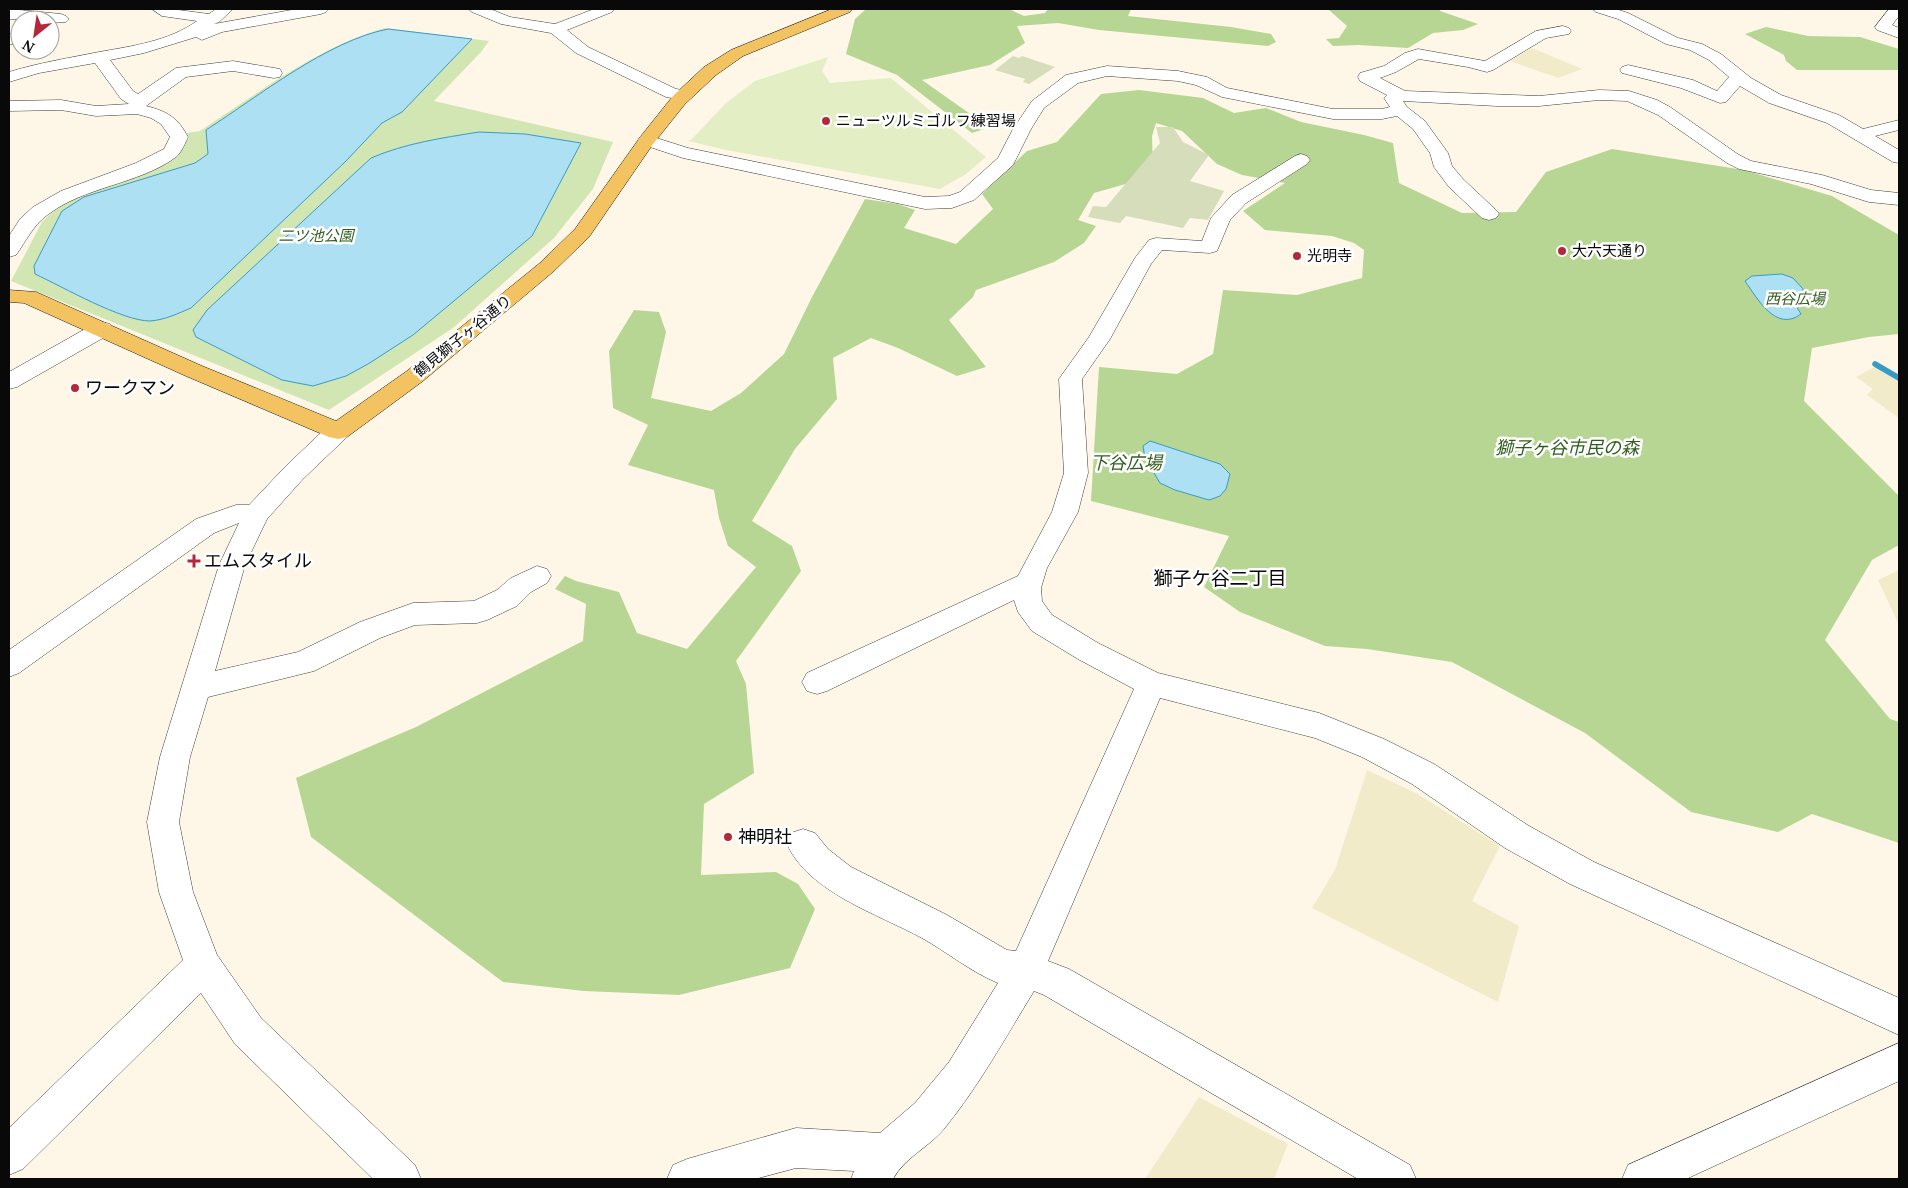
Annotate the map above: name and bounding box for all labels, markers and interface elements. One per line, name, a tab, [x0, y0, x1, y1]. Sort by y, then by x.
north arrow	[10, 10, 60, 60]
text: N	[19, 36, 38, 58]
place label: ニューツルミゴルフ練習場	[836, 110, 1016, 130]
marker: ニューツルミゴルフ練習場	[820, 115, 832, 127]
park label: 二ツ池公園	[278, 225, 355, 245]
place label: 大六天通り	[1572, 240, 1647, 260]
place label: 光明寺	[1307, 245, 1352, 265]
marker: 大六天通り	[1556, 245, 1568, 257]
marker: 光明寺	[1291, 250, 1303, 262]
park label: 西谷広場	[1765, 288, 1827, 308]
street label: 鶴見獅子ヶ谷通り	[409, 290, 515, 381]
place label: ワークマン	[85, 375, 175, 399]
marker: ワークマン	[69, 382, 81, 394]
park label: 獅子ヶ谷市民の森	[1495, 435, 1641, 459]
park label: 下谷広場	[1090, 450, 1164, 474]
place label: エムスタイル	[204, 548, 312, 572]
marker: エムスタイル	[188, 555, 200, 567]
district label: 獅子ケ谷二丁目	[1153, 565, 1287, 591]
place label: 神明社	[738, 824, 792, 848]
marker: 神明社	[722, 831, 734, 843]

